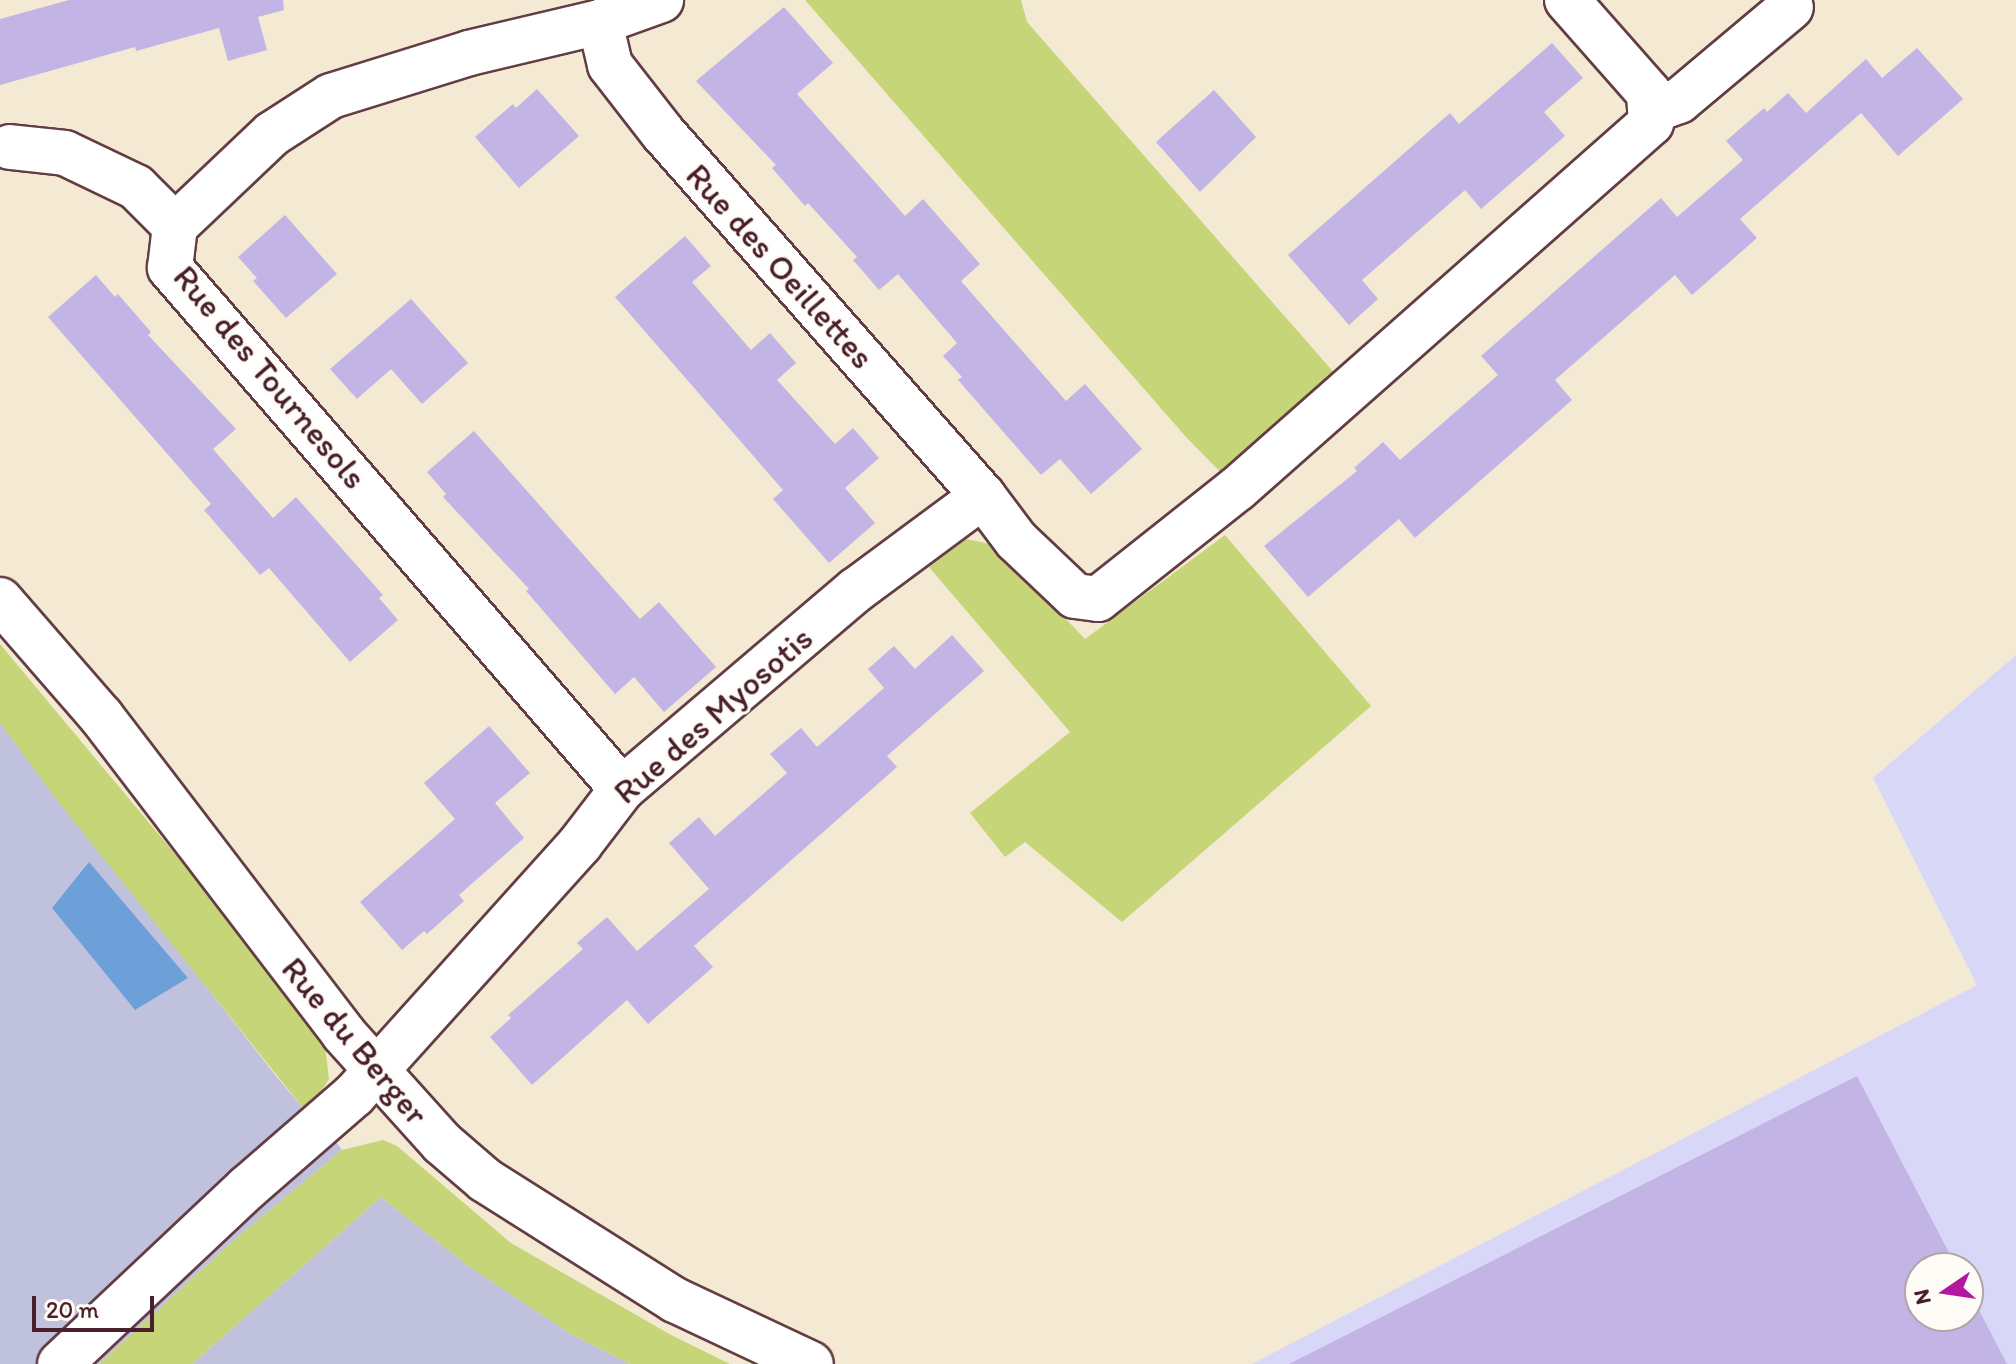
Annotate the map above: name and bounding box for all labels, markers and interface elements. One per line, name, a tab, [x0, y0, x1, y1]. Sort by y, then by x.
street label: Rue des Oeillettes	[677, 155, 883, 377]
street label: Rue des Tournesols	[165, 257, 375, 497]
street label: Rue des Myosotis	[605, 618, 821, 812]
street label: Rue du Berger	[273, 949, 437, 1133]
north arrow	[1904, 1252, 1984, 1332]
scale bar	[36, 1280, 158, 1330]
text: N	[1907, 1287, 1937, 1307]
text: 20 m	[46, 1295, 99, 1324]

